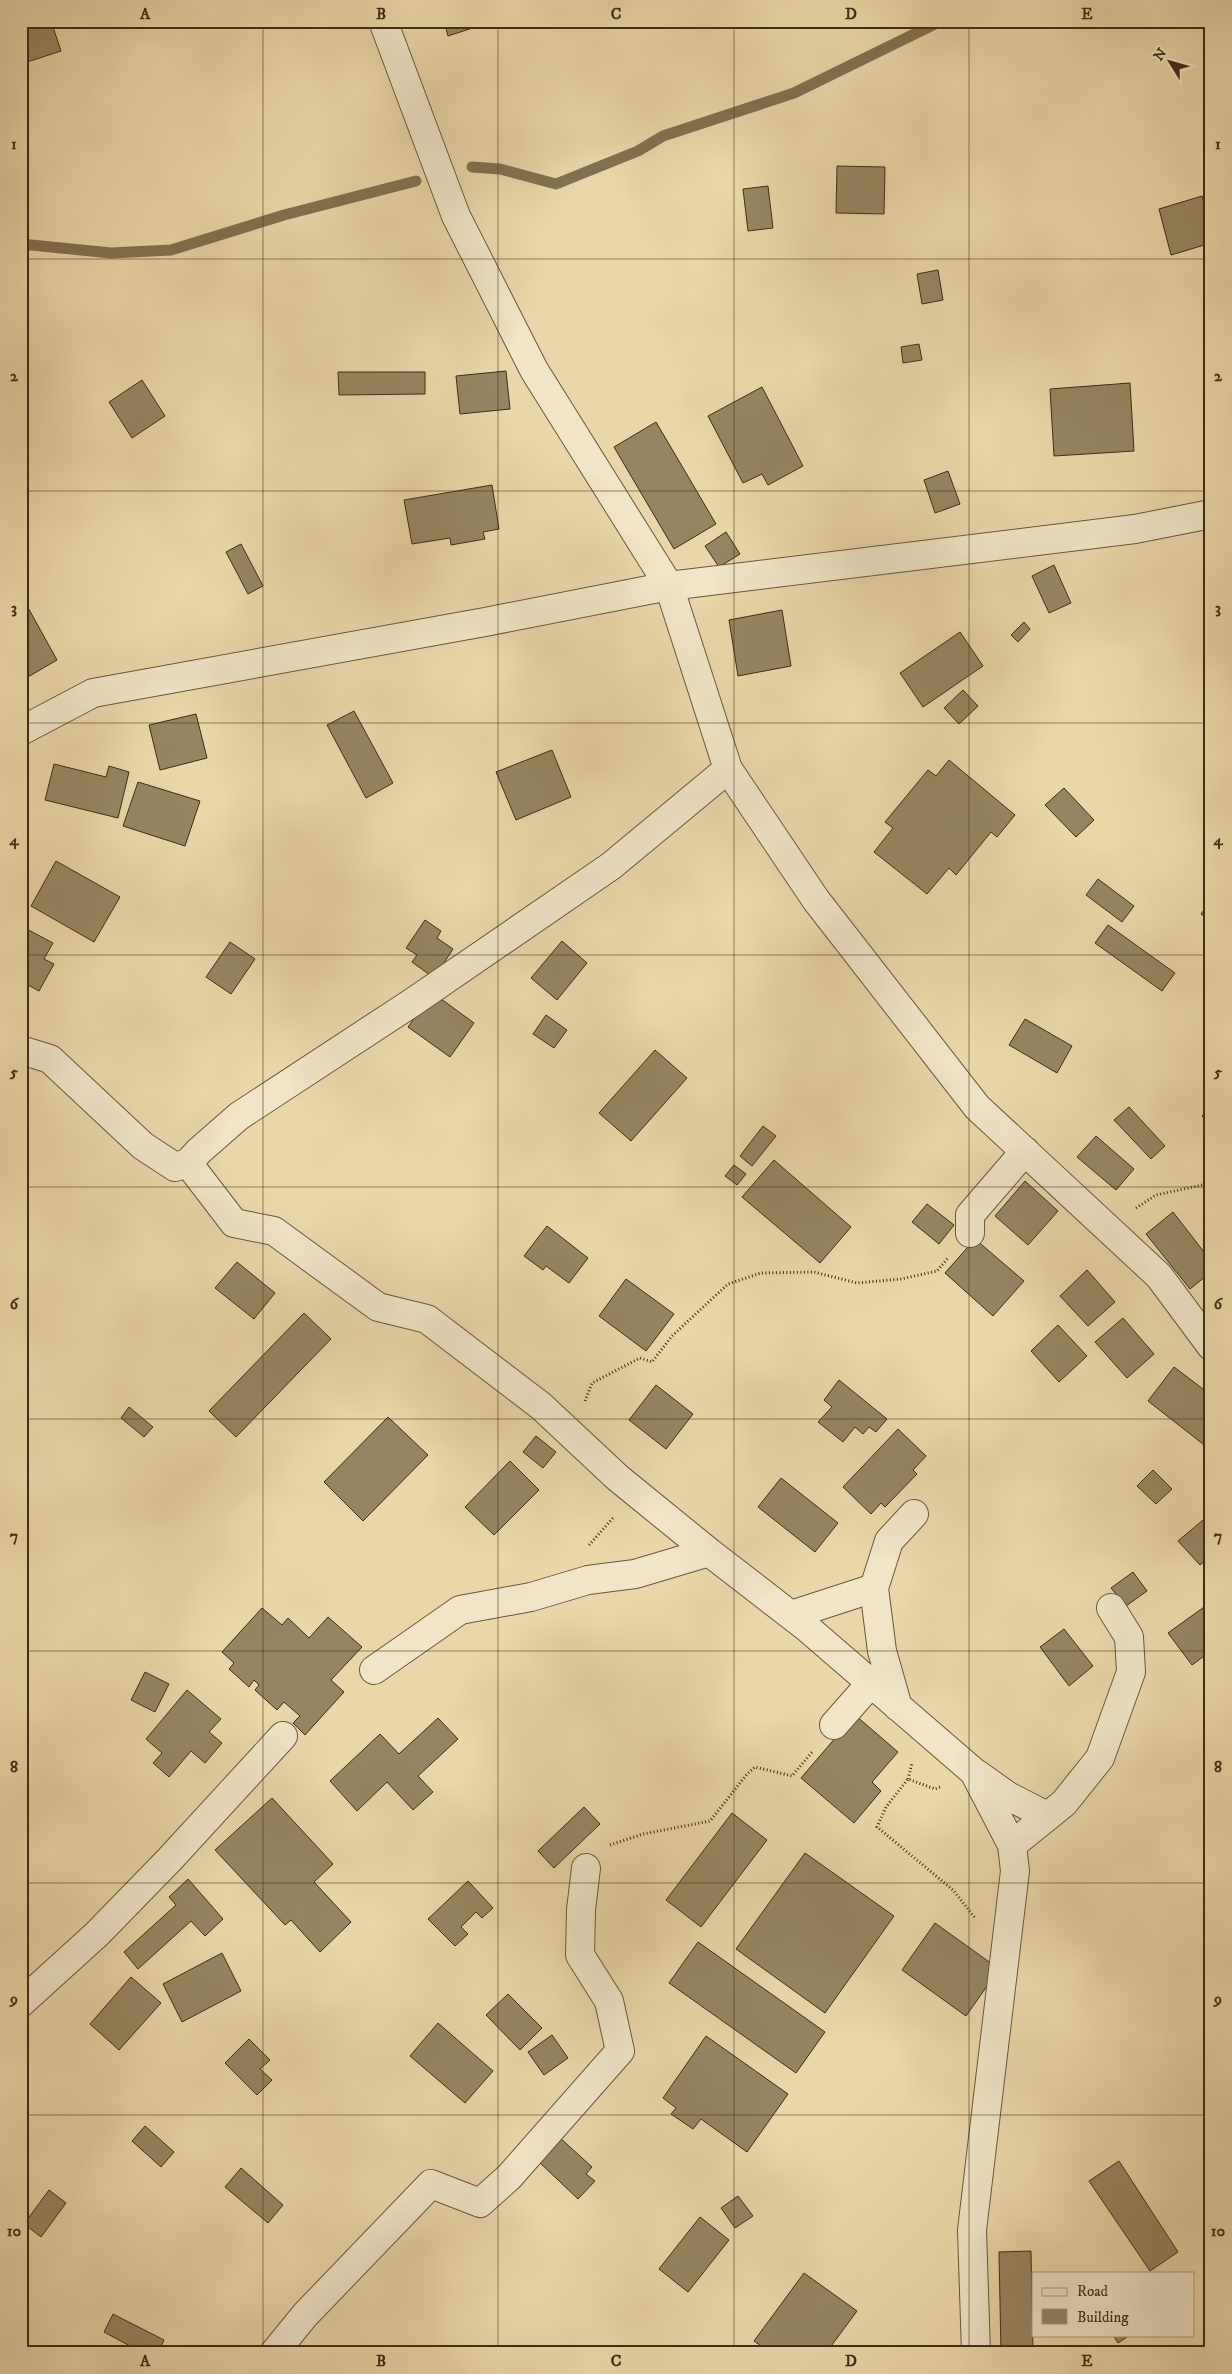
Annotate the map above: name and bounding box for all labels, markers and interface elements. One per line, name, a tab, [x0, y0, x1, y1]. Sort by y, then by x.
text: A	[139, 4, 151, 24]
text: B	[376, 4, 386, 24]
text: C	[611, 4, 621, 24]
text: D	[845, 4, 857, 24]
text: E	[1081, 4, 1093, 24]
north arrow	[1144, 38, 1194, 88]
text: N	[1150, 44, 1171, 65]
text: 1	[11, 134, 17, 154]
text: 1	[1215, 134, 1221, 154]
text: 2	[10, 366, 19, 386]
text: 2	[1214, 366, 1223, 386]
text: 3	[11, 598, 17, 618]
text: 3	[1215, 598, 1221, 618]
text: 4	[8, 830, 19, 850]
text: 4	[1212, 830, 1223, 850]
text: 5	[9, 1062, 18, 1082]
text: 5	[1213, 1062, 1222, 1082]
text: 6	[10, 1294, 20, 1314]
text: 6	[1214, 1294, 1224, 1314]
text: 7	[10, 1526, 18, 1546]
text: 7	[1214, 1526, 1222, 1546]
text: 8	[10, 1757, 18, 1777]
text: 8	[1214, 1757, 1222, 1777]
text: 9	[9, 1989, 18, 2009]
text: 9	[1213, 1989, 1222, 2009]
text: 10	[7, 2221, 22, 2241]
text: 10	[1211, 2221, 1226, 2241]
legend	[1032, 2272, 1194, 2336]
text: Road	[1077, 2282, 1109, 2301]
text: Building	[1077, 2308, 1129, 2327]
text: A	[139, 2351, 151, 2371]
text: B	[376, 2351, 386, 2371]
text: C	[611, 2351, 621, 2371]
text: D	[845, 2351, 857, 2371]
text: E	[1081, 2351, 1093, 2371]

